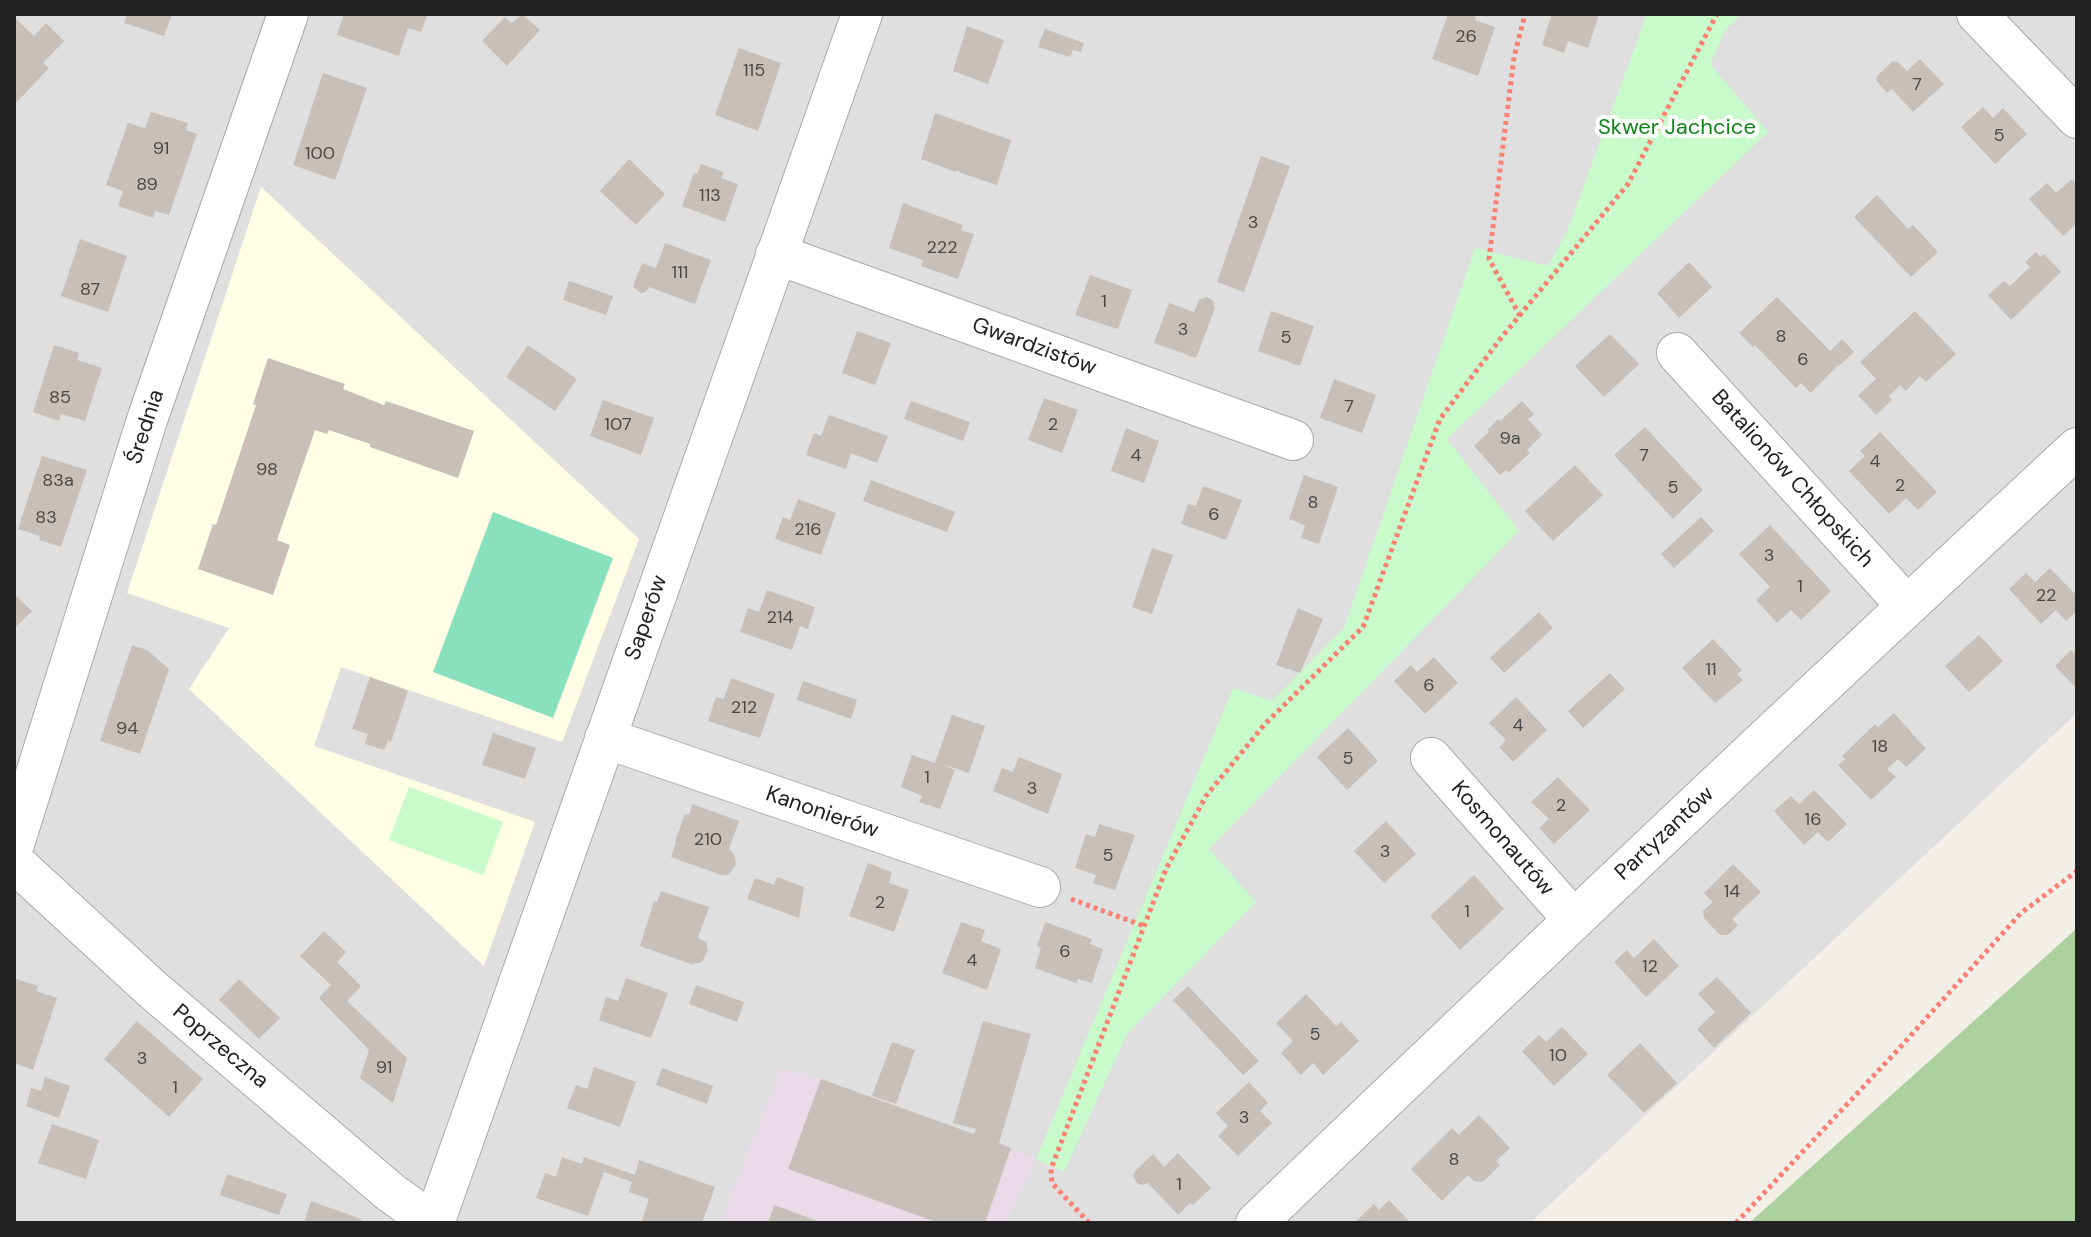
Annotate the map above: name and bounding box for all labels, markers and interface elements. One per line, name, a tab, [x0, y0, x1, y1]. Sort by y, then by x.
house number: 26	[1455, 26, 1477, 48]
house number: 115	[743, 60, 765, 82]
house number: 7	[1912, 74, 1922, 96]
park label: Skwer Jachcice	[1598, 115, 1756, 141]
house number: 5	[1994, 125, 2004, 147]
house number: 91	[153, 138, 169, 160]
house number: 100	[305, 143, 335, 165]
house number: 89	[136, 174, 158, 196]
house number: 113	[699, 185, 721, 207]
house number: 3	[1248, 212, 1258, 234]
house number: 222	[926, 237, 958, 259]
house number: 111	[672, 262, 688, 284]
house number: 87	[80, 279, 100, 301]
house number: 1	[1101, 291, 1107, 313]
street label: Gwardzistów	[968, 312, 1100, 382]
house number: 3	[1178, 319, 1188, 341]
house number: 8	[1776, 326, 1786, 348]
house number: 5	[1281, 327, 1291, 349]
house number: 6	[1797, 349, 1809, 371]
street label: Batalionów Chłopskich	[1705, 385, 1879, 573]
street label: Średnia	[122, 386, 170, 468]
house number: 85	[49, 387, 71, 409]
house number: 7	[1344, 396, 1354, 418]
house number: 107	[604, 414, 632, 436]
house number: 2	[1048, 414, 1058, 436]
house number: 9a	[1499, 428, 1521, 450]
house number: 4	[1131, 445, 1141, 467]
house number: 7	[1639, 445, 1649, 467]
house number: 4	[1870, 451, 1880, 473]
house number: 98	[256, 459, 278, 481]
house number: 83a	[42, 470, 74, 492]
house number: 2	[1895, 475, 1905, 497]
house number: 5	[1668, 477, 1678, 499]
house number: 8	[1308, 492, 1318, 514]
house number: 6	[1208, 504, 1220, 526]
house number: 83	[35, 507, 57, 529]
house number: 216	[794, 519, 822, 541]
house number: 3	[1764, 545, 1774, 567]
street label: Saperów	[620, 572, 674, 664]
house number: 1	[1797, 576, 1803, 598]
house number: 22	[2036, 585, 2056, 607]
house number: 214	[767, 607, 793, 629]
house number: 11	[1705, 659, 1717, 681]
house number: 6	[1423, 675, 1435, 697]
house number: 212	[731, 697, 757, 719]
house number: 4	[1513, 715, 1523, 737]
house number: 94	[116, 718, 138, 740]
house number: 18	[1872, 736, 1888, 758]
house number: 5	[1343, 748, 1353, 770]
house number: 1	[924, 767, 930, 789]
street label: Kosmonautów	[1445, 776, 1559, 902]
house number: 3	[1027, 778, 1037, 800]
street label: Kanonierów	[762, 781, 882, 845]
street label: Partyzantów	[1610, 782, 1720, 886]
house number: 2	[1556, 795, 1566, 817]
house number: 16	[1805, 809, 1821, 831]
house number: 210	[694, 829, 722, 851]
house number: 3	[1380, 841, 1390, 863]
house number: 5	[1103, 845, 1113, 867]
house number: 14	[1724, 881, 1740, 903]
house number: 2	[875, 892, 885, 914]
house number: 1	[1464, 901, 1470, 923]
house number: 6	[1059, 941, 1071, 963]
house number: 4	[967, 950, 977, 972]
house number: 12	[1642, 956, 1658, 978]
street label: Poprzeczna	[167, 999, 273, 1095]
house number: 5	[1310, 1024, 1320, 1046]
house number: 10	[1549, 1045, 1567, 1067]
house number: 3	[137, 1048, 147, 1070]
house number: 91	[376, 1057, 392, 1079]
house number: 1	[172, 1077, 178, 1099]
house number: 3	[1239, 1107, 1249, 1129]
house number: 8	[1449, 1149, 1459, 1171]
house number: 1	[1176, 1174, 1182, 1196]

